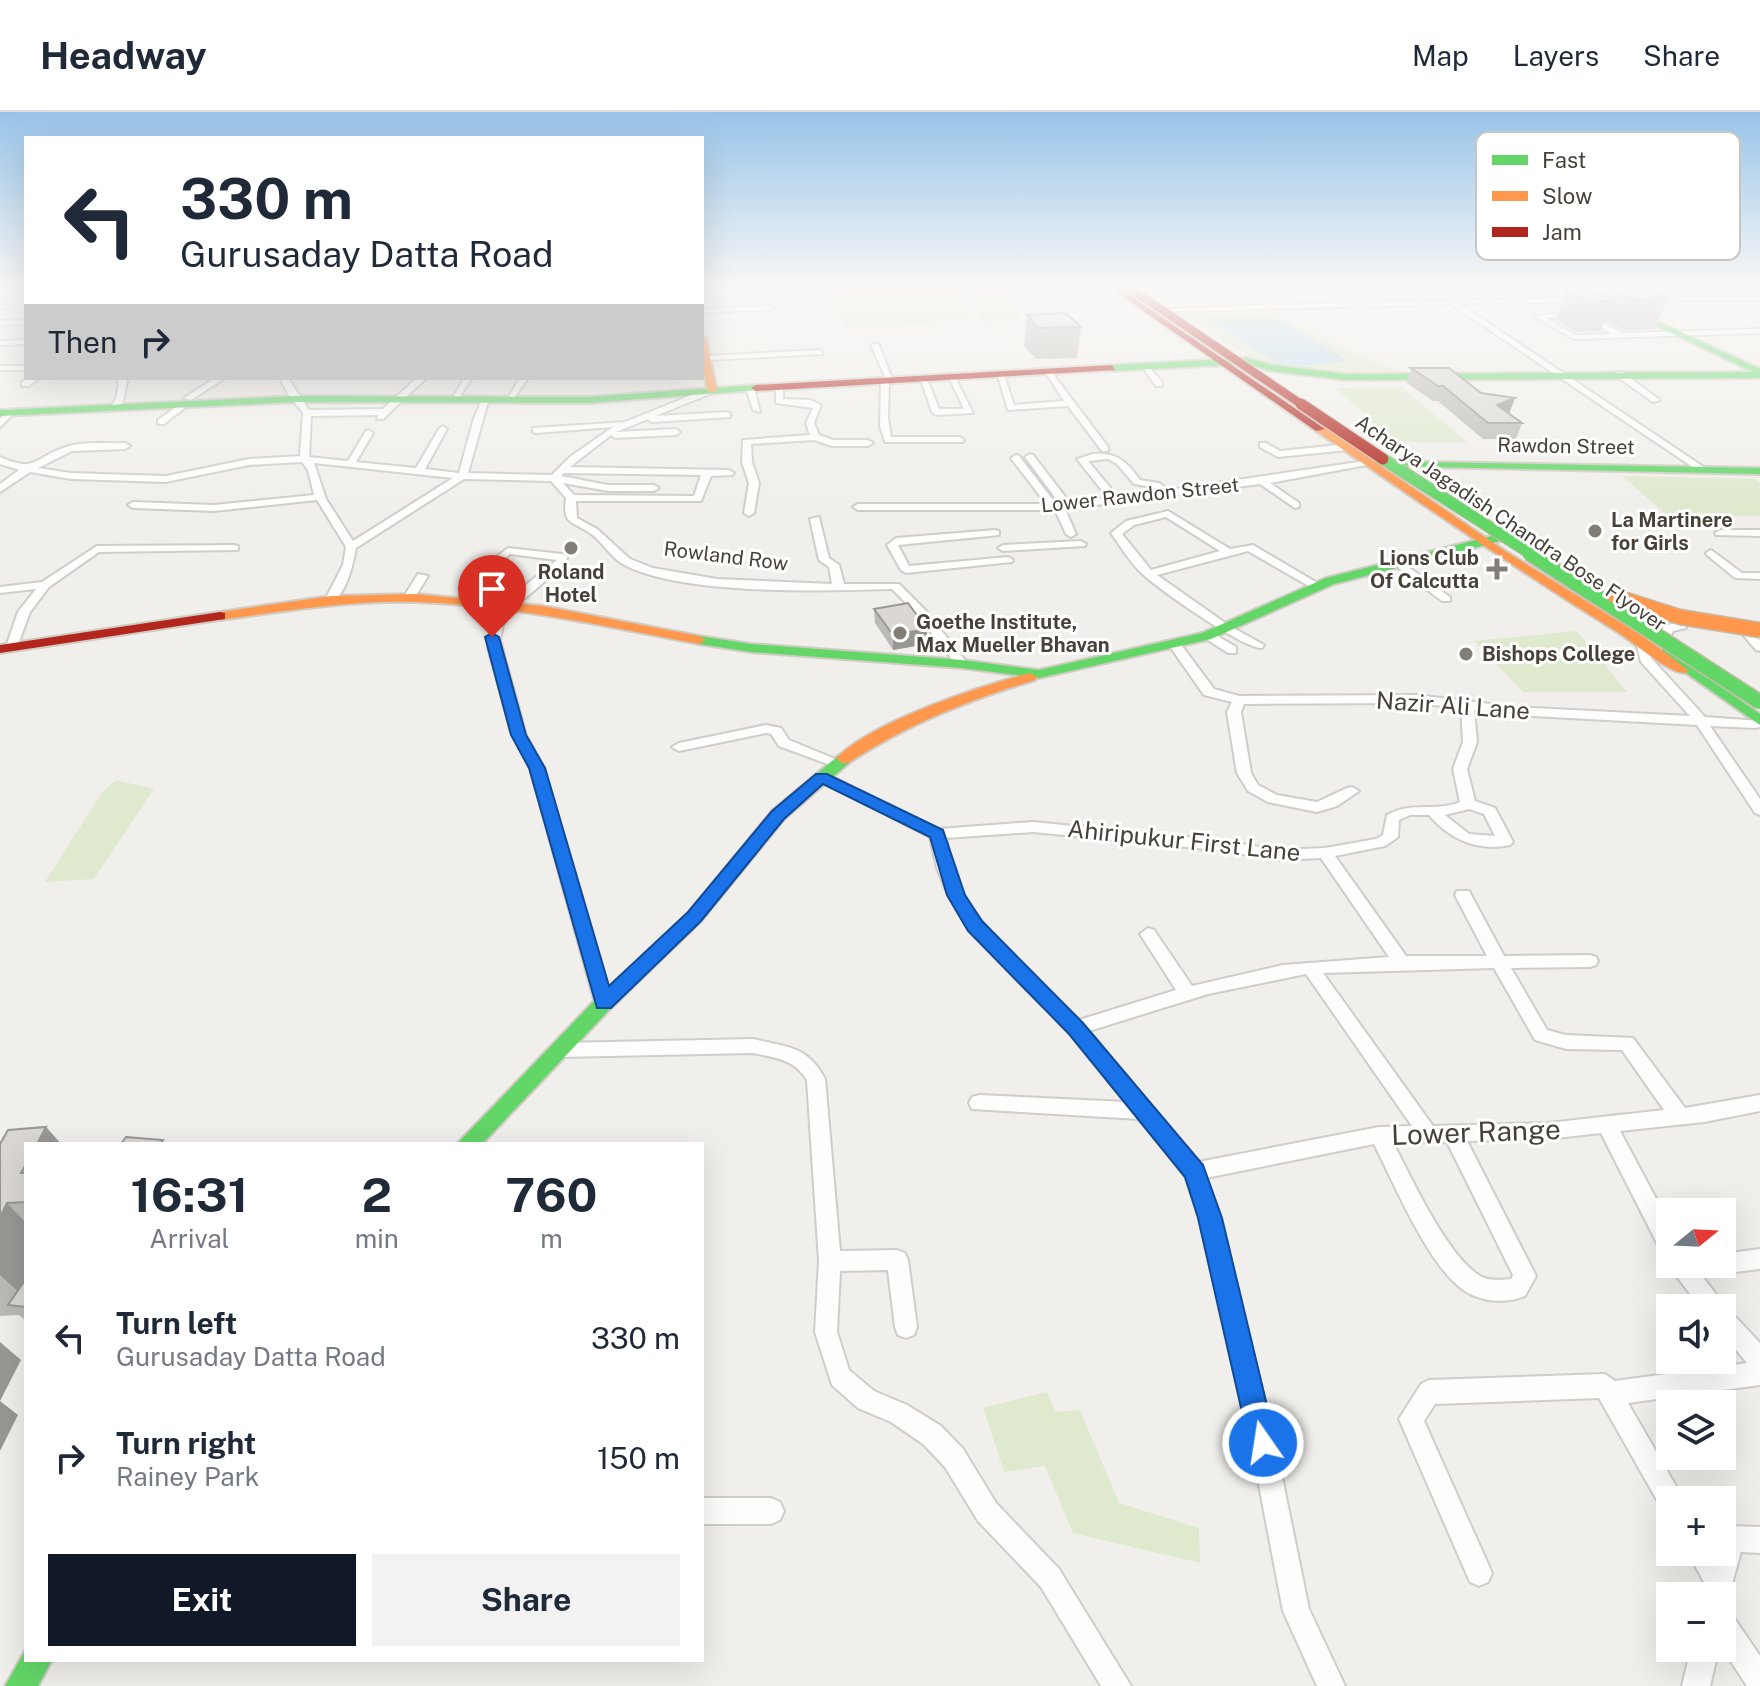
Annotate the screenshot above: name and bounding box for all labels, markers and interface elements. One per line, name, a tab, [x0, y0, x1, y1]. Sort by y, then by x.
text: Headway	[40, 33, 207, 78]
text: Map	[1412, 39, 1469, 72]
text: Layers	[1513, 39, 1599, 72]
text: Share	[1643, 39, 1720, 72]
legend	[1476, 132, 1740, 260]
text: Fast	[1542, 147, 1586, 173]
text: 330 m	[180, 166, 353, 232]
icon: left	[48, 168, 152, 272]
text: Slow	[1542, 183, 1592, 209]
text: Jam	[1542, 219, 1582, 245]
text: Gurusaday Datta Road	[180, 233, 553, 275]
icon: right	[133, 320, 177, 364]
text: Then	[48, 324, 117, 360]
street label: Acharya Jagadish Chandra Bose Flyover	[1351, 410, 1671, 636]
street label: Rawdon Street	[1497, 433, 1635, 459]
street label: Lower Rawdon Street	[1040, 473, 1240, 517]
place label: La Martinere for Girls	[1611, 508, 1733, 555]
marker: La Martinere for Girls	[1586, 522, 1604, 540]
street label: Rowland Row	[662, 536, 790, 576]
marker: Roland Hotel	[562, 539, 580, 557]
place label: Lions Club Of Calcutta	[1370, 546, 1479, 593]
pin	[458, 555, 526, 637]
marker: Lions Club Of Calcutta	[1486, 558, 1508, 580]
place label: Roland Hotel	[538, 560, 604, 607]
icon: arrive	[470, 567, 514, 611]
place label: Goethe Institute, Max Mueller Bhavan	[916, 610, 1110, 657]
marker: Goethe Institute, Max Mueller Bhavan	[891, 624, 909, 642]
place label: Bishops College	[1482, 642, 1635, 666]
marker: Bishops College	[1457, 645, 1475, 663]
street label: Nazir Ali Lane	[1375, 686, 1531, 724]
street label: Ahiripukur First Lane	[1066, 814, 1302, 866]
street label: Lower Range	[1391, 1112, 1561, 1151]
text: 16:31	[131, 1166, 248, 1223]
text: 2	[362, 1166, 392, 1223]
text: 760	[505, 1166, 597, 1223]
north arrow	[1656, 1198, 1736, 1278]
map controls	[1656, 1198, 1736, 1662]
text: Arrival	[149, 1223, 230, 1254]
text: min	[355, 1223, 399, 1254]
text: m	[540, 1223, 563, 1254]
button: sound	[1656, 1294, 1736, 1374]
text: Turn left	[116, 1305, 237, 1341]
icon: left	[48, 1316, 92, 1360]
text: 330 m	[591, 1320, 680, 1356]
text: Gurusaday Datta Road	[116, 1341, 386, 1372]
button: layers	[1656, 1390, 1736, 1470]
position arrow	[1221, 1401, 1305, 1485]
text: Turn right	[116, 1425, 256, 1461]
icon: right	[48, 1436, 92, 1480]
text: 150 m	[597, 1440, 680, 1476]
text: Rainey Park	[116, 1461, 259, 1492]
button: +	[1656, 1486, 1736, 1566]
button: Exit	[48, 1554, 356, 1646]
button: Share	[372, 1554, 680, 1646]
button: −	[1656, 1582, 1736, 1662]

